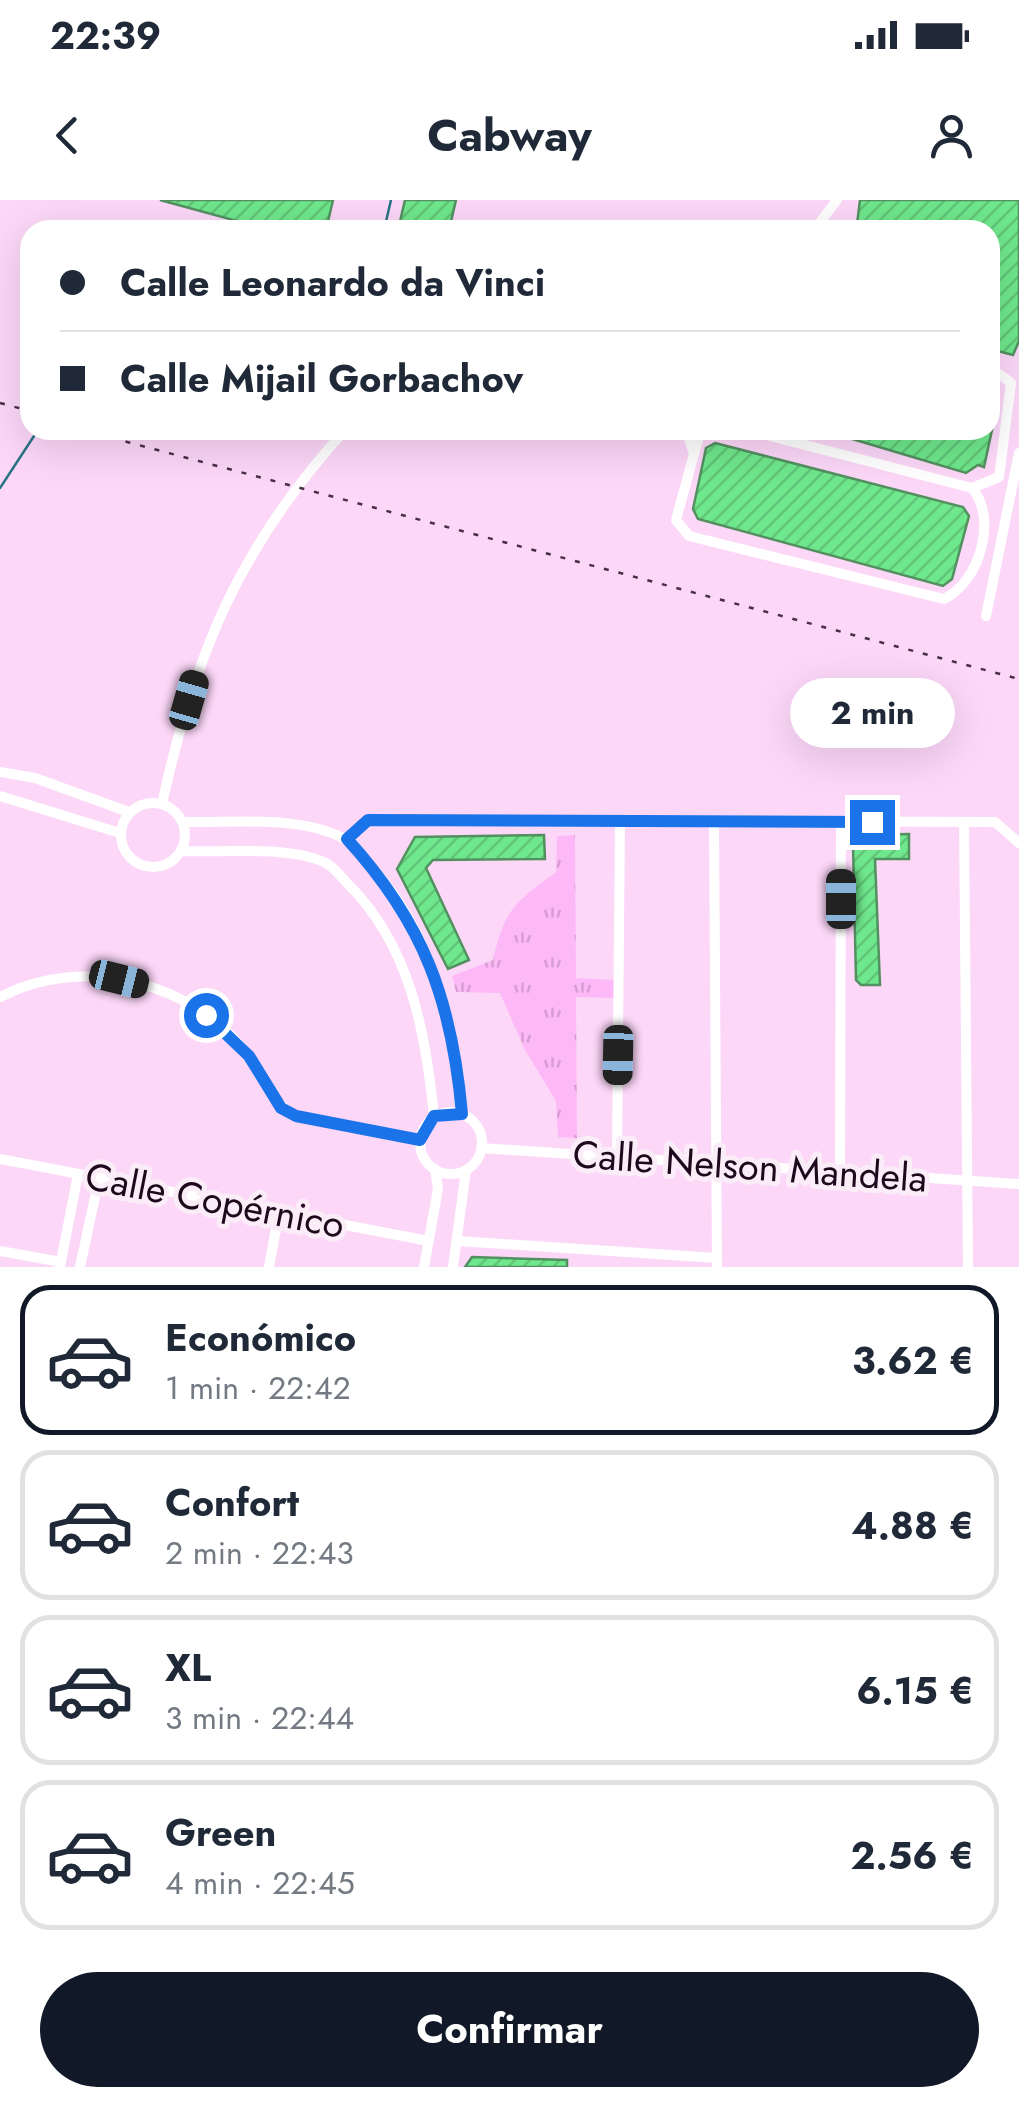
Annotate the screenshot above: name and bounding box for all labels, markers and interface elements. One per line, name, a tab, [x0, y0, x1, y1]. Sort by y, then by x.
text: 22:39	[50, 8, 161, 63]
text: Cabway	[427, 103, 592, 168]
icon: back	[40, 108, 95, 163]
icon: person	[924, 108, 979, 163]
text: Calle Leonardo da Vinci	[120, 255, 545, 310]
text: Calle Mijail Gorbachov	[120, 351, 523, 406]
car	[166, 667, 212, 733]
callout: 2 min	[790, 677, 954, 747]
text: 2 min	[830, 690, 915, 736]
route end	[850, 800, 895, 845]
car	[826, 869, 856, 929]
car	[86, 957, 152, 1001]
route start	[184, 993, 229, 1038]
car	[602, 1025, 634, 1085]
street label: Calle Nelson Mandela	[571, 1126, 929, 1206]
street label: Calle Copérnico	[81, 1148, 349, 1252]
text: Económico	[165, 1310, 356, 1365]
icon: car	[45, 1315, 135, 1405]
text: 3.62 €	[852, 1333, 974, 1388]
text: 1 min · 22:42	[165, 1365, 351, 1411]
text: Confort	[165, 1475, 299, 1530]
icon: car	[45, 1480, 135, 1570]
text: 4.88 €	[851, 1498, 974, 1553]
text: 2 min · 22:43	[165, 1530, 354, 1576]
text: XL	[165, 1640, 211, 1695]
icon: car	[45, 1645, 135, 1735]
text: 6.15 €	[856, 1663, 974, 1718]
text: 3 min · 22:44	[165, 1695, 354, 1741]
text: Green	[165, 1805, 276, 1860]
icon: car	[45, 1810, 135, 1900]
text: 2.56 €	[851, 1828, 974, 1883]
text: 4 min · 22:45	[165, 1860, 355, 1906]
button: Confirmar	[40, 1972, 979, 2087]

